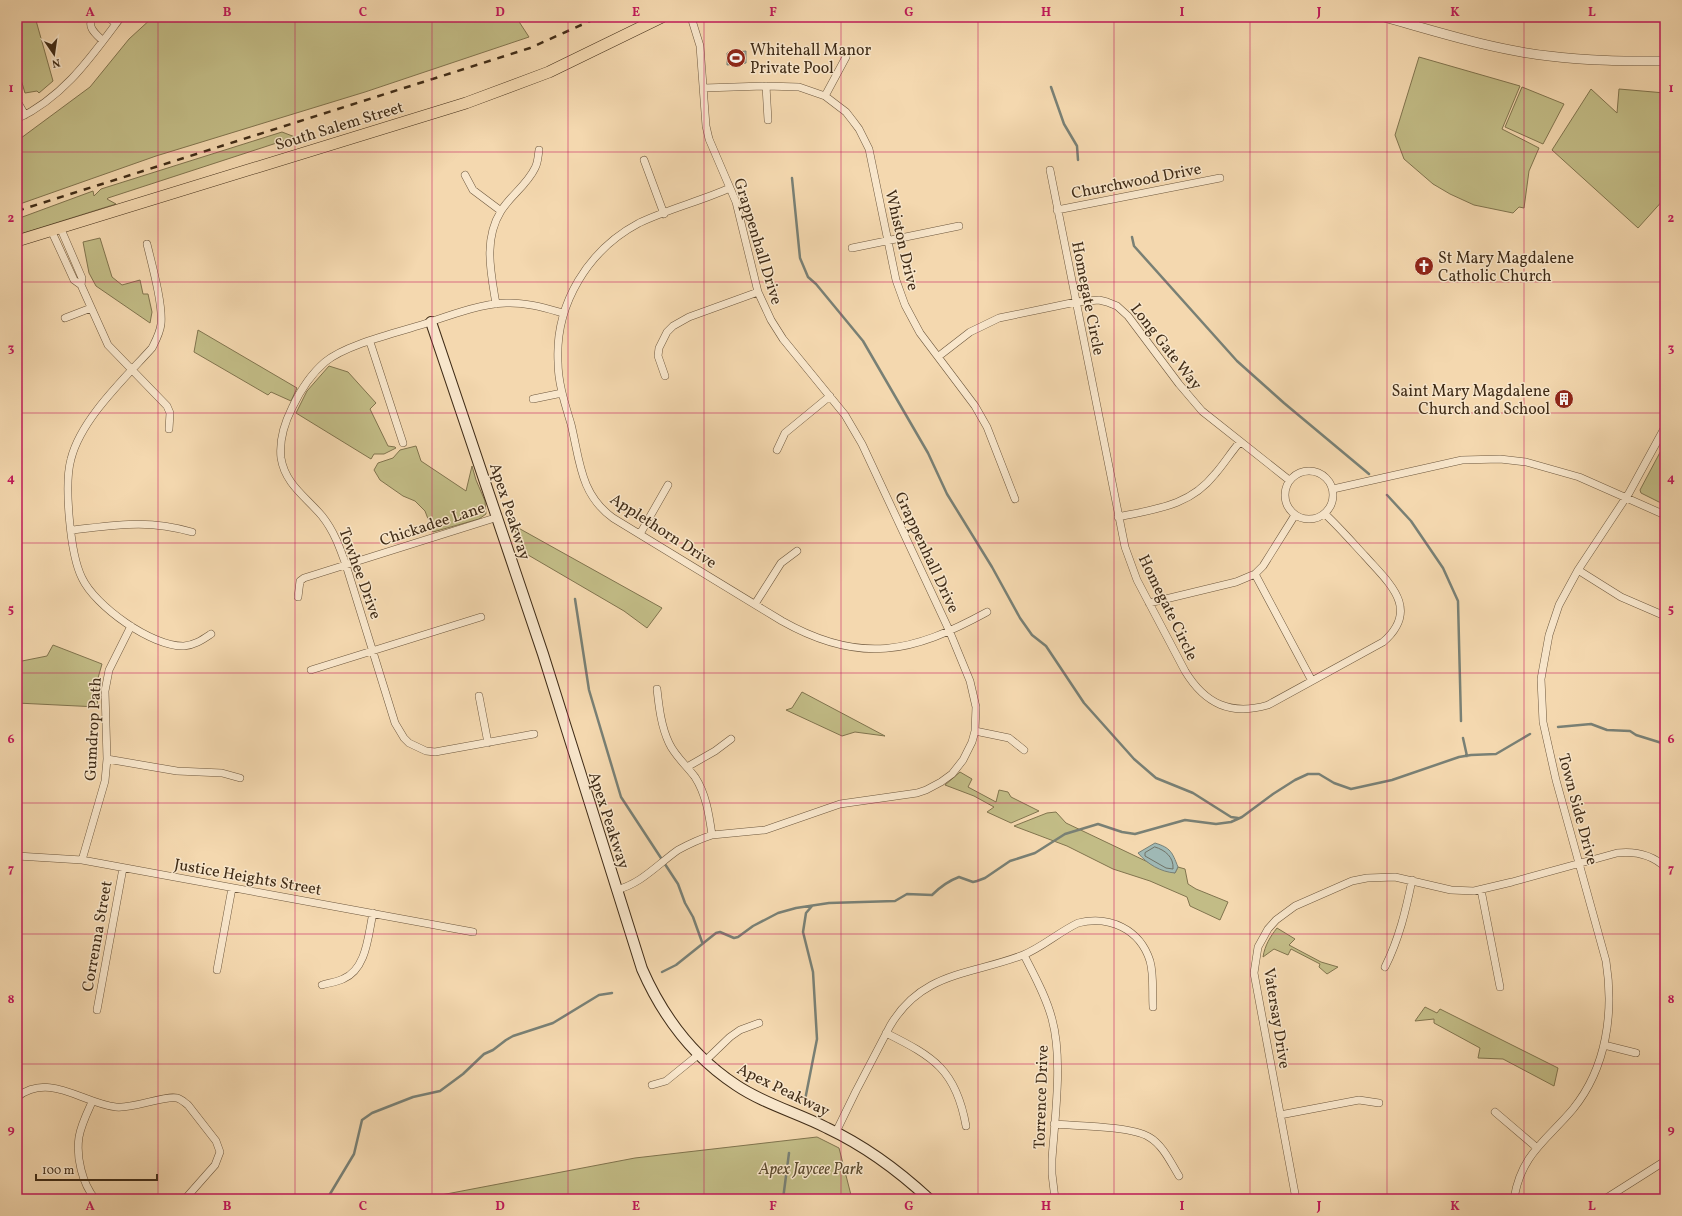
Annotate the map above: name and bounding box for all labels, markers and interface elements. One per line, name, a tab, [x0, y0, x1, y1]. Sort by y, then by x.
text: A	[85, 4, 95, 22]
text: B	[223, 4, 232, 22]
text: C	[359, 4, 367, 22]
text: D	[495, 4, 505, 22]
text: E	[632, 4, 640, 22]
text: F	[769, 4, 777, 22]
text: G	[904, 4, 914, 22]
text: H	[1041, 4, 1051, 22]
text: I	[1180, 4, 1185, 22]
text: J	[1316, 4, 1322, 22]
text: K	[1450, 4, 1460, 22]
text: L	[1588, 4, 1596, 22]
north arrow	[34, 34, 74, 74]
place label: Whitehall Manor Private Pool	[750, 40, 871, 80]
sports icon: Whitehall Manor Private Pool	[725, 47, 747, 69]
text: N	[50, 54, 61, 70]
text: 1	[8, 80, 14, 98]
text: 1	[1668, 80, 1674, 98]
street label: South Salem Street	[273, 97, 407, 157]
street label: Churchwood Drive	[1070, 159, 1203, 205]
street label: Grappenhall Drive	[727, 176, 787, 308]
street label: Whiston Drive	[879, 188, 923, 293]
text: 2	[8, 210, 15, 228]
text: 2	[1668, 210, 1675, 228]
street label: Homegate Circle	[1065, 240, 1109, 357]
place label: St Mary Magdalene Catholic Church	[1438, 248, 1574, 288]
church icon: St Mary Magdalene Catholic Church	[1413, 255, 1435, 277]
street label: Long Gate Way	[1125, 299, 1207, 396]
text: 3	[8, 340, 15, 358]
text: 3	[1668, 340, 1675, 358]
place label: Saint Mary Magdalene Church and School	[1392, 381, 1550, 421]
building icon: Saint Mary Magdalene Church and School	[1553, 388, 1575, 410]
street label: Apex Peakway	[483, 460, 535, 563]
text: 4	[7, 470, 15, 488]
text: 4	[1667, 470, 1675, 488]
street label: Applethorn Drive	[605, 489, 721, 575]
street label: Grappenhall Drive	[888, 489, 964, 617]
street label: Chickadee Lane	[377, 497, 488, 552]
street label: Towhee Drive	[332, 525, 386, 623]
street label: Homegate Circle	[1132, 551, 1202, 665]
text: 5	[8, 601, 14, 619]
text: 5	[1668, 601, 1674, 619]
street label: Gumdrop Path	[80, 677, 108, 781]
text: 6	[7, 731, 15, 749]
text: 6	[1667, 731, 1675, 749]
street label: Town Side Drive	[1552, 751, 1602, 868]
street label: Apex Peakway	[582, 769, 634, 872]
street label: Justice Heights Street	[172, 854, 323, 902]
text: 7	[8, 861, 14, 879]
text: 7	[1668, 861, 1674, 879]
street label: Correnna Street	[77, 879, 119, 993]
street label: Vatersay Drive	[1257, 966, 1295, 1070]
text: 8	[7, 991, 15, 1009]
text: 8	[1667, 991, 1675, 1009]
street label: Torrence Drive	[1029, 1045, 1055, 1150]
street label: Apex Peakway	[733, 1059, 833, 1123]
text: 9	[7, 1121, 15, 1139]
text: 9	[1667, 1121, 1675, 1139]
scale bar	[36, 1156, 157, 1182]
park label: Apex Jaycee Park	[758, 1159, 864, 1181]
text: 100 m	[42, 1163, 75, 1179]
text: A	[85, 1198, 95, 1216]
text: B	[223, 1198, 232, 1216]
text: C	[359, 1198, 367, 1216]
text: D	[495, 1198, 505, 1216]
text: E	[632, 1198, 640, 1216]
text: F	[769, 1198, 777, 1216]
text: G	[904, 1198, 914, 1216]
text: H	[1041, 1198, 1051, 1216]
text: I	[1180, 1198, 1185, 1216]
text: J	[1316, 1198, 1322, 1216]
text: K	[1450, 1198, 1460, 1216]
text: L	[1588, 1198, 1596, 1216]

